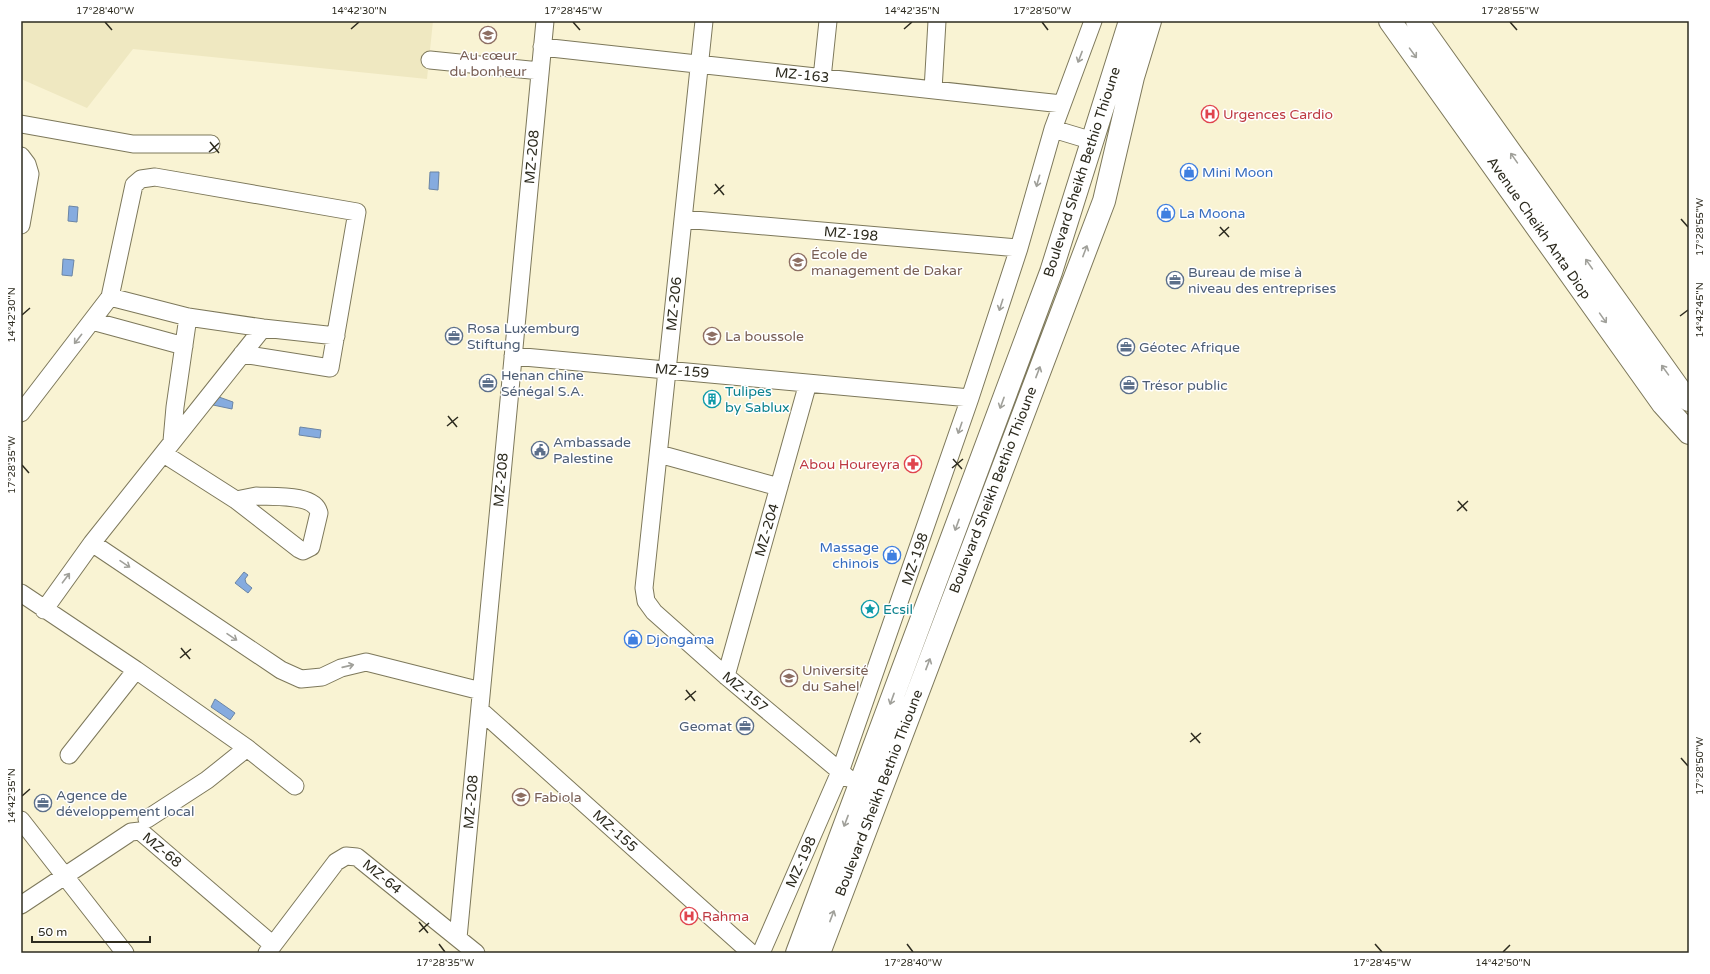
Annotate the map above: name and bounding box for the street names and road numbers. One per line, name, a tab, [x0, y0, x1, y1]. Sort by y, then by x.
street label: MZ-163	[774, 64, 830, 86]
street label: Boulevard Sheikh Bethio Thioune	[1040, 65, 1124, 279]
street label: MZ-208	[521, 129, 543, 185]
street label: Avenue Cheikh Anta Diop	[1483, 153, 1595, 303]
street label: MZ-198	[823, 223, 879, 245]
street label: MZ-206	[663, 276, 685, 332]
street label: MZ-159	[654, 360, 710, 382]
street label: Boulevard Sheikh Bethio Thioune	[946, 384, 1040, 596]
street label: MZ-208	[490, 452, 512, 508]
street label: MZ-204	[751, 501, 783, 559]
street label: MZ-198	[898, 530, 932, 588]
street label: MZ-157	[719, 668, 771, 716]
street label: Boulevard Sheikh Bethio Thioune	[832, 687, 926, 899]
street label: MZ-208	[460, 774, 482, 830]
street label: MZ-155	[589, 806, 641, 856]
street label: MZ-68	[139, 829, 185, 871]
street label: MZ-198	[782, 833, 820, 890]
street label: MZ-64	[359, 856, 405, 898]

